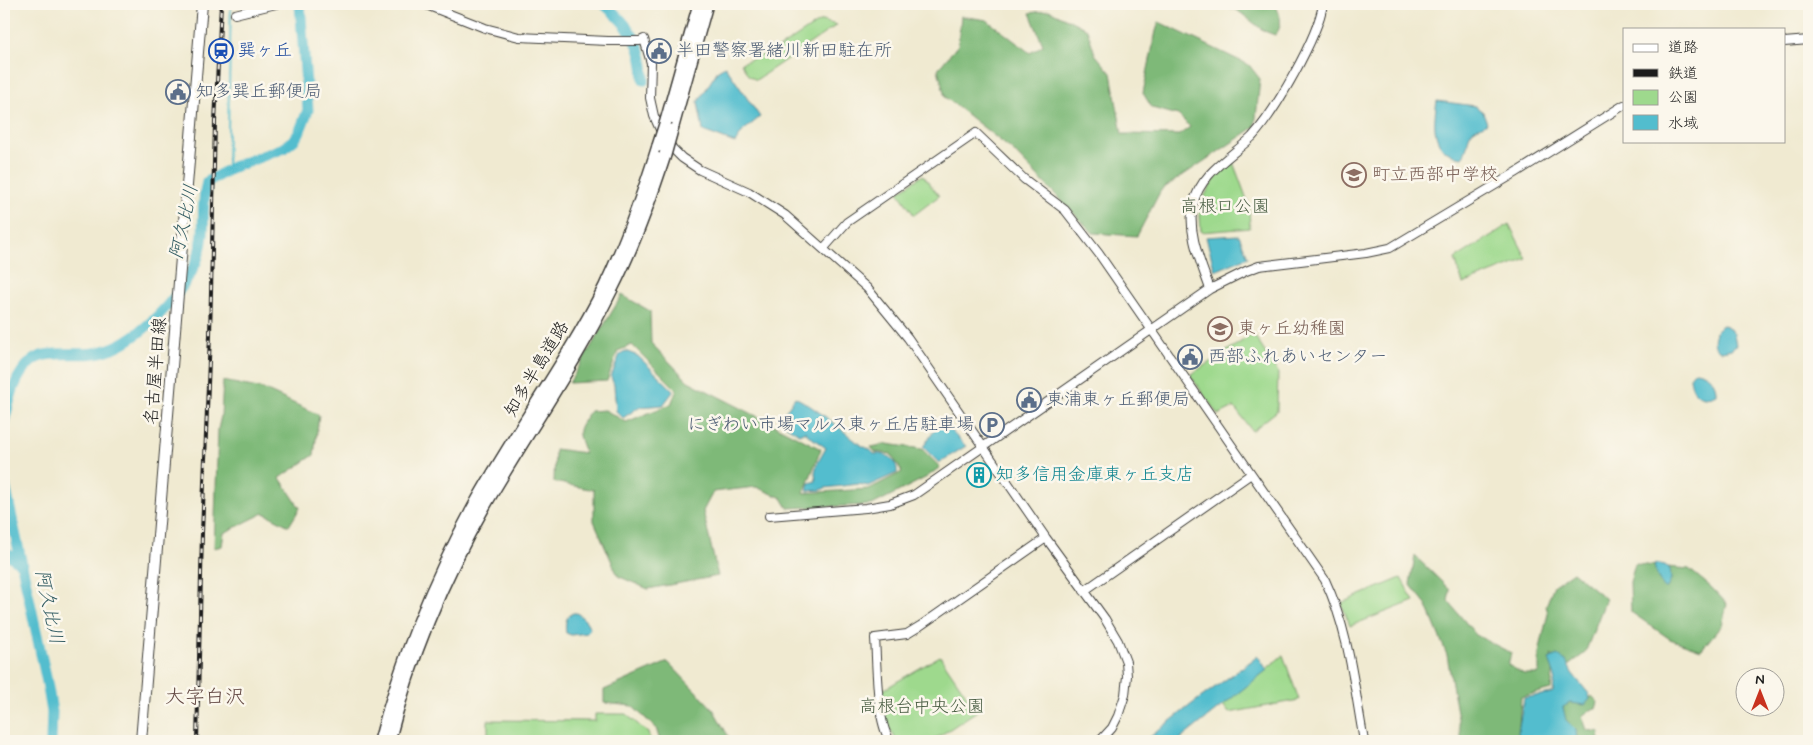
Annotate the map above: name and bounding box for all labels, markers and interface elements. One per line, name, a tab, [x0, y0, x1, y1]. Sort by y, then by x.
legend	[1623, 28, 1786, 142]
station icon: 巽ヶ丘	[208, 38, 234, 64]
public building icon: 半田警察署緒川新田駐在所	[646, 38, 672, 64]
text: 道路	[1668, 38, 1698, 58]
place label: 巽ヶ丘	[238, 39, 292, 63]
place label: 半田警察署緒川新田駐在所	[676, 39, 892, 63]
text: 鉄道	[1668, 64, 1698, 84]
public building icon: 知多巽丘郵便局	[165, 79, 191, 105]
place label: 知多巽丘郵便局	[196, 80, 322, 104]
text: 公園	[1668, 88, 1698, 108]
text: 水域	[1668, 114, 1698, 134]
school or university icon: 町立西部中学校	[1341, 162, 1367, 188]
place label: 町立西部中学校	[1372, 163, 1498, 187]
water label: 阿久比川	[164, 182, 204, 262]
park label: 高根口公園	[1180, 195, 1270, 219]
street label: 名古屋半田線	[139, 316, 173, 426]
school or university icon: 東ヶ丘幼稚園	[1207, 316, 1233, 342]
street label: 知多半島道路	[499, 317, 575, 421]
place label: 東ヶ丘幼稚園	[1238, 317, 1346, 341]
public building icon: 西部ふれあいセンター	[1177, 344, 1203, 370]
place label: 西部ふれあいセンター	[1208, 345, 1387, 369]
public building icon: 東浦東ヶ丘郵便局	[1016, 387, 1042, 413]
place label: 東浦東ヶ丘郵便局	[1046, 388, 1190, 412]
parking icon: にぎわい市場マルス東ヶ丘店駐車場	[979, 412, 1005, 438]
place label: にぎわい市場マルス東ヶ丘店駐車場	[687, 413, 974, 437]
building icon: 知多信用金庫東ヶ丘支店	[966, 462, 992, 488]
place label: 知多信用金庫東ヶ丘支店	[996, 463, 1194, 487]
water label: 阿久比川	[29, 567, 69, 647]
north arrow	[1736, 668, 1786, 718]
text: N	[1755, 671, 1765, 689]
district label: 大字白沢	[165, 684, 245, 711]
park label: 高根台中央公園	[859, 695, 985, 719]

